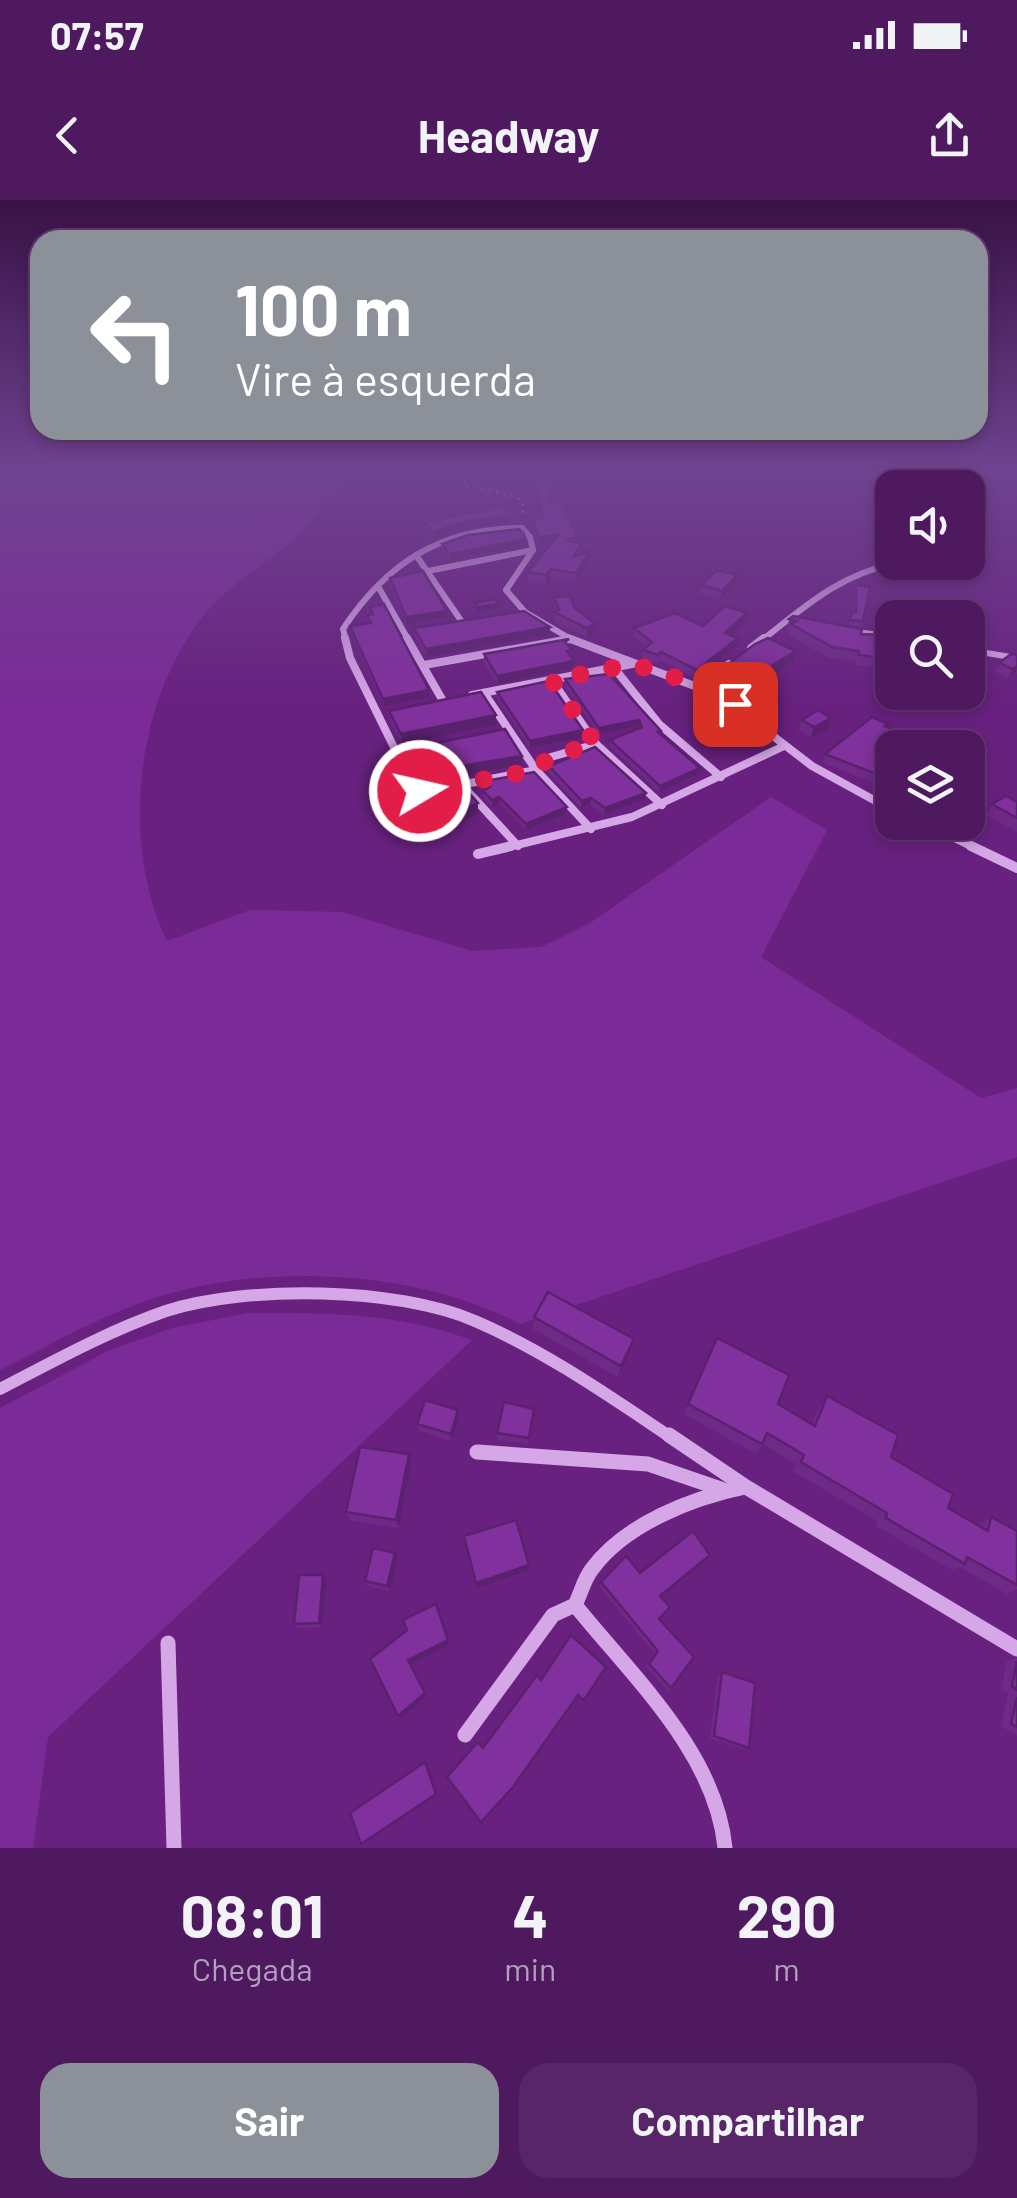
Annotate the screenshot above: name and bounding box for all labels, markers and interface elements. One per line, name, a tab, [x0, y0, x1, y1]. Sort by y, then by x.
text: 07:57	[50, 12, 144, 58]
icon: back	[40, 108, 95, 163]
text: Headway	[418, 108, 599, 162]
icon: share	[922, 108, 977, 163]
text: 100 m	[235, 266, 412, 350]
icon: left	[70, 270, 200, 400]
text: Vire à esquerda	[235, 351, 536, 405]
map controls	[875, 470, 985, 840]
button: sound	[875, 470, 985, 580]
button: search	[875, 600, 985, 710]
pin	[693, 662, 778, 747]
icon: arrive	[708, 677, 763, 732]
button: layers	[875, 730, 985, 840]
position arrow	[368, 739, 472, 843]
text: 08:01	[181, 1878, 324, 1950]
text: 4	[512, 1878, 548, 1950]
text: 290	[737, 1878, 836, 1950]
text: Chegada	[192, 1949, 313, 1987]
text: min	[504, 1949, 556, 1987]
text: m	[773, 1949, 800, 1987]
button: Sair	[40, 2063, 499, 2178]
button: Compartilhar	[519, 2063, 977, 2178]

